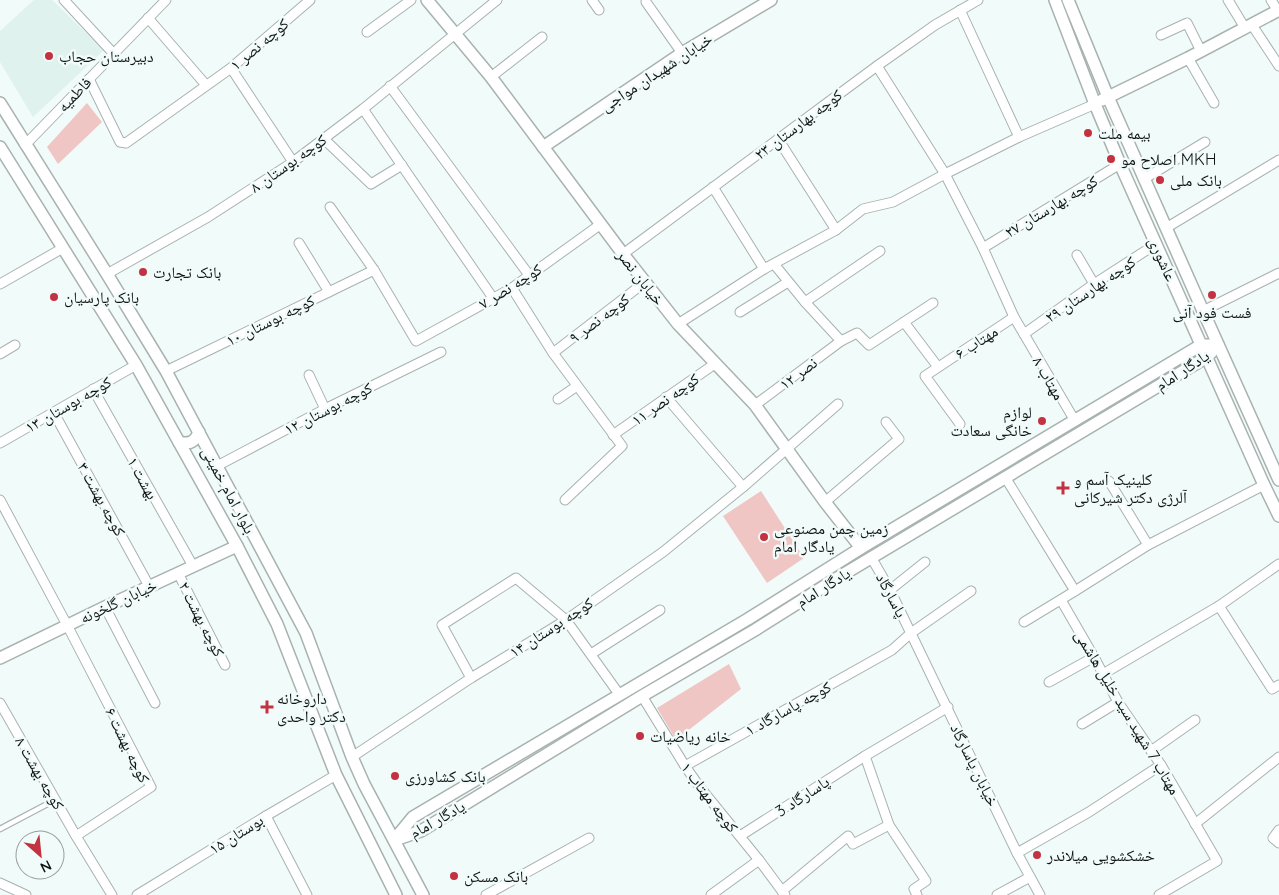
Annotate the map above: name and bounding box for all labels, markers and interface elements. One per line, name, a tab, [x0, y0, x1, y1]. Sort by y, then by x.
street label: کوچه نصر ۱	[225, 13, 293, 74]
street label: خیابان شهیدان مواجی	[596, 28, 716, 116]
place label: دبیرستان حجاب	[59, 46, 154, 67]
marker: دبیرستان حجاب	[43, 50, 55, 62]
street label: فاطمیه	[53, 72, 95, 116]
street label: کوچه بهارستان ۲۳	[750, 84, 847, 164]
place label: بیمه ملت	[1098, 123, 1151, 143]
marker: بیمه ملت	[1082, 127, 1094, 139]
street label: کوچه بوستان ۸	[246, 129, 331, 198]
place label: اصلاح مو MKH	[1121, 149, 1216, 170]
marker: اصلاح مو MKH	[1105, 153, 1117, 165]
street label: کوچه بهارستان ۲۷	[1001, 170, 1102, 242]
place label: بانک ملی	[1170, 170, 1222, 191]
marker: بانک ملی	[1154, 174, 1166, 186]
street label: عاشوری	[1144, 234, 1182, 285]
street label: خیابان نصر	[612, 244, 669, 310]
street label: کوچه بهارستان ۲۹	[1041, 251, 1140, 328]
street label: کوچه نصر ۷	[475, 259, 546, 313]
place label: بانک تجارت	[153, 262, 221, 282]
marker: بانک تجارت	[137, 266, 149, 278]
place label: بانک پارسیان	[64, 287, 139, 308]
street label: کوچه نصر ۹	[565, 289, 634, 347]
marker: فست فود آنی	[1206, 289, 1218, 301]
street label: کوچه بوستان ۱۰	[222, 290, 318, 351]
marker: بانک پارسیان	[48, 291, 60, 303]
place label: فست فود آنی	[1172, 302, 1252, 323]
street label: مهتاب ۶	[951, 321, 1001, 363]
street label: یادگار امام	[1151, 345, 1213, 396]
street label: نصر ۱۲	[775, 352, 821, 394]
street label: مهتاب ۸	[1029, 353, 1069, 403]
street label: کوچه نصر ۱۱	[627, 368, 703, 430]
street label: کوچه بوستان ۱۳	[21, 371, 115, 438]
street label: کوچه بوستان ۱۲	[281, 377, 376, 440]
place label: لوازم خانگی سعادت	[950, 402, 1032, 441]
marker: لوازم خانگی سعادت	[1036, 415, 1048, 427]
street label: بلوار امام خمینی	[197, 443, 260, 537]
street label: بهشت ۱	[123, 453, 163, 503]
street label: کوچه بهشت ۳	[73, 458, 131, 540]
place label: کلینیک آسم و آلرژی دکتر شیرکانی	[1074, 469, 1188, 508]
marker: کلینیک آسم و آلرژی دکتر شیرکانی	[1056, 481, 1070, 495]
place label: زمین چمن مصنوعی یادگار امام	[774, 518, 888, 557]
marker: زمین چمن مصنوعی یادگار امام	[758, 531, 770, 543]
street label: یادگار امام	[792, 563, 854, 612]
street label: پاسارگاد	[872, 569, 912, 621]
street label: خیابان گلخونه	[76, 575, 160, 628]
street label: کوچه بهشت ۲	[175, 578, 230, 660]
street label: کوچه بوستان ۱۴	[505, 592, 598, 662]
street label: مهتاب 7 شهید سید خلیل هاشمی	[1070, 626, 1185, 799]
street label: کوچه پاسارگاد ۱	[742, 676, 835, 740]
place label: داروخانه دکتر واحدی	[277, 688, 346, 727]
marker: داروخانه دکتر واحدی	[261, 701, 273, 713]
street label: کوچه بهشت ۶	[101, 704, 155, 786]
street label: خیابان پاسارگاد	[945, 720, 1004, 810]
place label: خانه ریاضیات	[650, 726, 731, 746]
marker: خانه ریاضیات	[634, 730, 646, 742]
street label: کوچه بهشت ۸	[11, 733, 69, 814]
street label: کوچه مهتاب ۱	[677, 758, 743, 836]
place label: بانک کشاورزی	[405, 766, 486, 787]
marker: بانک کشاورزی	[389, 770, 401, 782]
street label: پاسارگاد 3	[771, 771, 833, 821]
street label: یادگار امام	[406, 796, 469, 843]
street label: بوستان ۱۵	[205, 810, 267, 859]
north arrow	[15, 830, 65, 880]
place label: خشکشویی میلاندر	[1046, 845, 1155, 866]
marker: خشکشویی میلاندر	[1031, 849, 1043, 861]
text: N	[37, 856, 55, 877]
place label: بانک مسکن	[464, 866, 528, 887]
marker: بانک مسکن	[448, 870, 460, 882]

